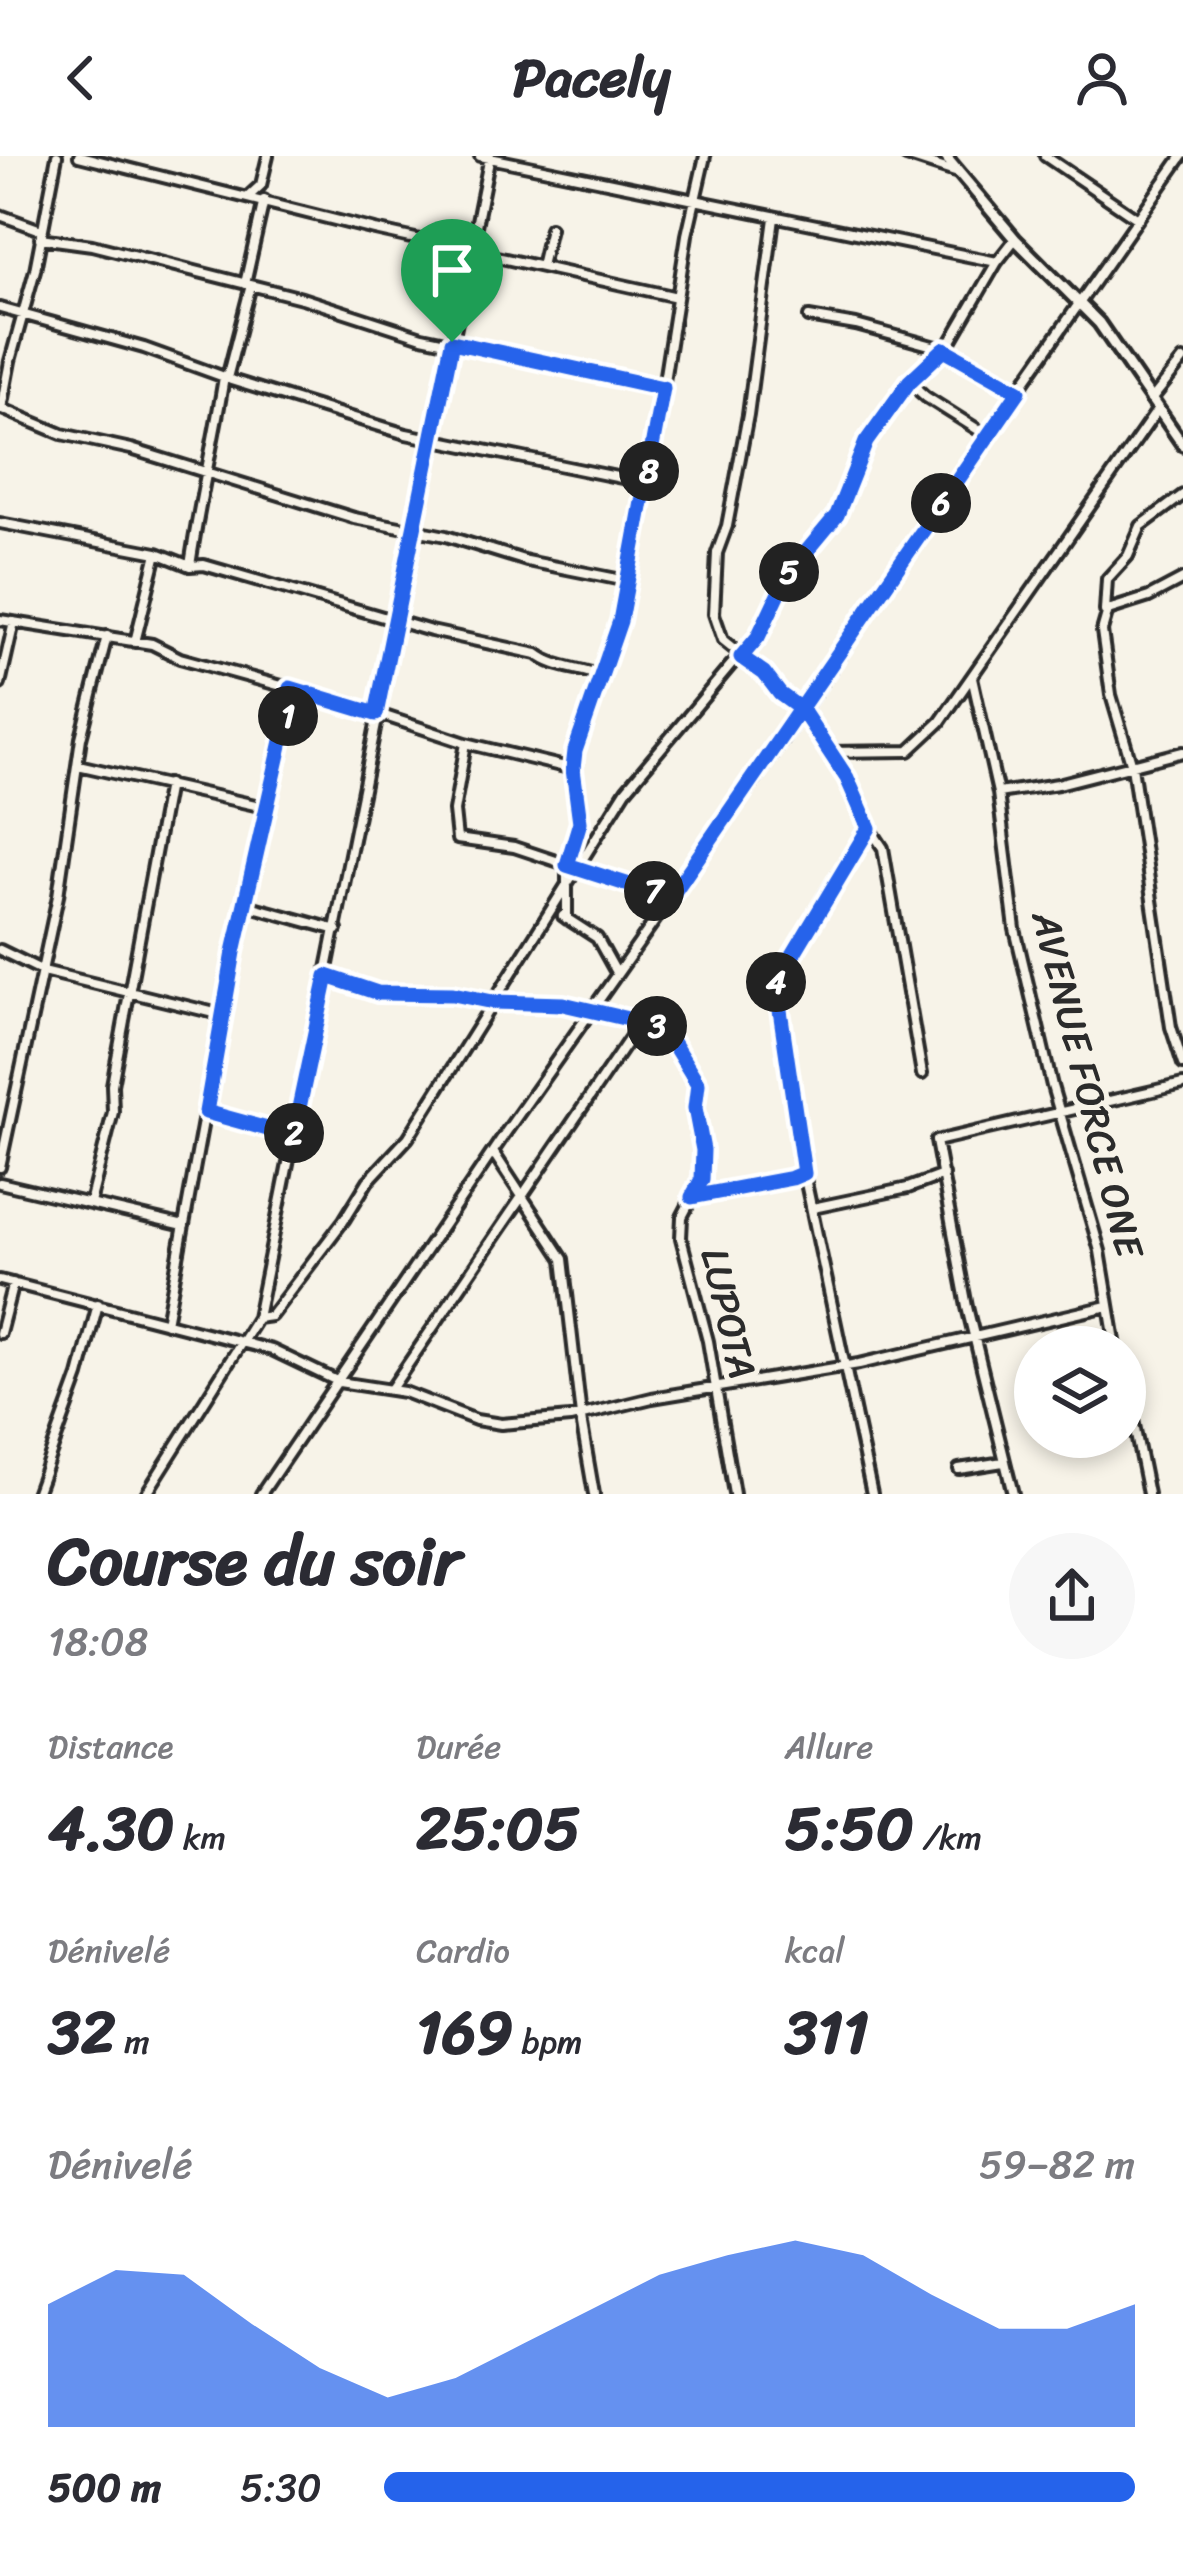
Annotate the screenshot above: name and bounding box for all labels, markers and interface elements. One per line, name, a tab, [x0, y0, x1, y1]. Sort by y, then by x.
text: Pacely	[513, 30, 670, 126]
icon: back	[48, 45, 114, 111]
icon: person	[1069, 45, 1135, 111]
pin	[401, 219, 503, 342]
icon: arrive	[419, 237, 485, 303]
pin: 8	[619, 441, 679, 501]
text: 8	[639, 442, 659, 500]
pin: 6	[911, 473, 971, 533]
text: 6	[932, 474, 950, 532]
pin: 5	[759, 542, 819, 602]
text: 5	[779, 543, 799, 601]
pin: 1	[258, 686, 318, 746]
text: 1	[281, 687, 295, 745]
pin: 7	[624, 861, 684, 921]
text: 7	[645, 862, 663, 920]
street label: AVENUE FORCE ONE	[1011, 902, 1165, 1267]
pin: 4	[746, 952, 806, 1012]
text: 4	[766, 953, 786, 1011]
pin: 3	[627, 996, 687, 1056]
text: 3	[648, 997, 666, 1055]
pin: 2	[264, 1103, 324, 1163]
text: 2	[284, 1104, 304, 1162]
street label: LUPOTA	[681, 1241, 777, 1385]
map controls	[1014, 1326, 1146, 1458]
button: layers	[1014, 1326, 1146, 1458]
text: Course du soir	[48, 1503, 461, 1620]
button: share	[1009, 1533, 1135, 1659]
text: 18:08	[48, 1607, 148, 1676]
text: Distance	[48, 1718, 173, 1776]
text: Durée	[416, 1718, 501, 1776]
text: Allure	[785, 1718, 873, 1776]
text: 4.30	[48, 1776, 174, 1882]
text: 25:05	[416, 1776, 580, 1882]
text: 5:50	[785, 1776, 914, 1882]
text: km	[174, 1809, 226, 1867]
text: /km	[914, 1809, 982, 1867]
text: Dénivelé	[48, 1922, 170, 1980]
text: Cardio	[416, 1922, 510, 1980]
text: kcal	[785, 1922, 845, 1980]
text: 32	[48, 1980, 116, 2086]
text: 169	[416, 1980, 513, 2086]
text: 311	[785, 1980, 869, 2086]
text: m	[116, 2013, 150, 2071]
text: bpm	[513, 2013, 582, 2071]
text: Dénivelé	[48, 2130, 193, 2199]
text: 59–82 m	[979, 2130, 1135, 2199]
text: 500 m	[48, 2453, 161, 2522]
text: 5:30	[240, 2453, 322, 2522]

